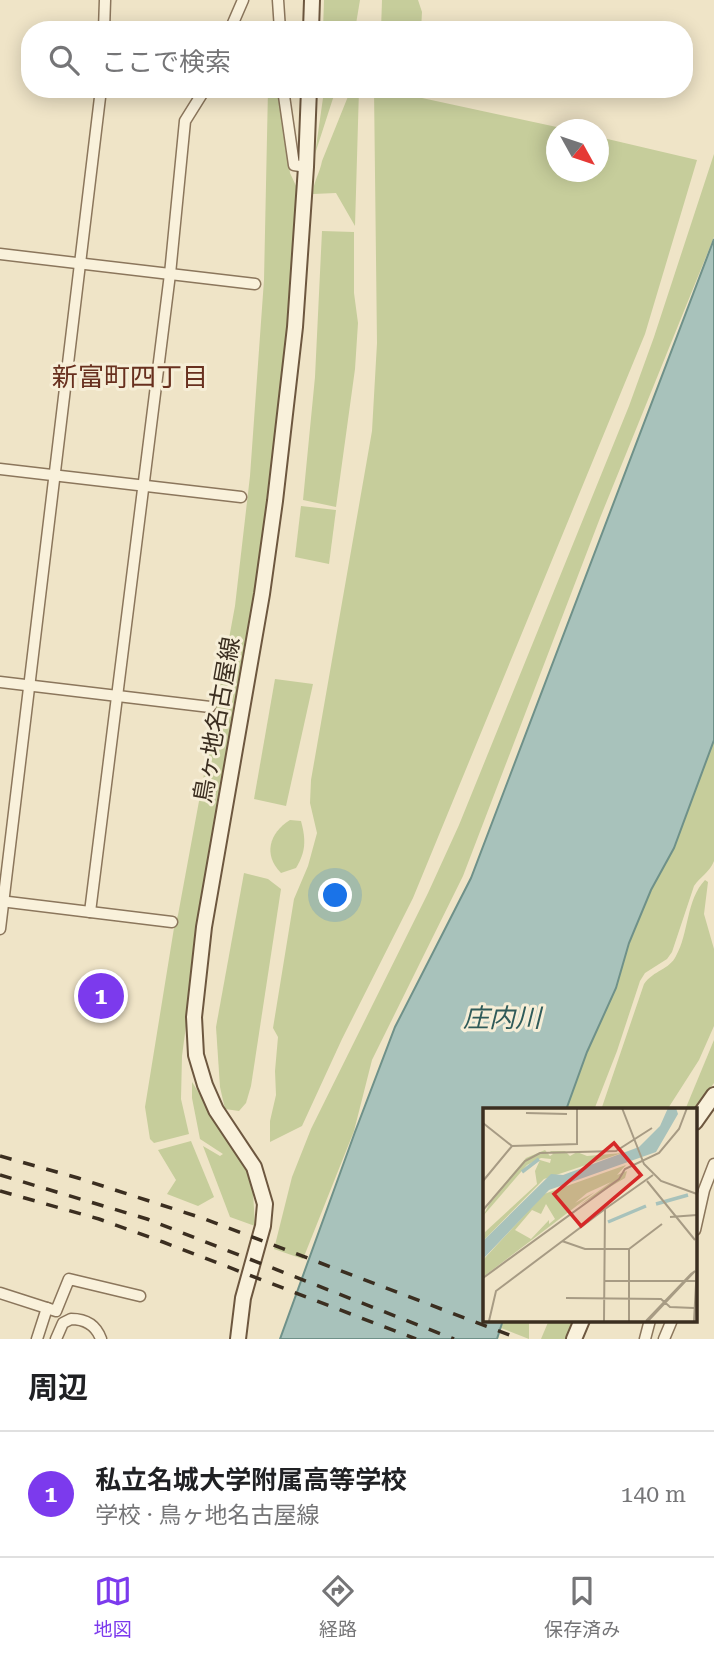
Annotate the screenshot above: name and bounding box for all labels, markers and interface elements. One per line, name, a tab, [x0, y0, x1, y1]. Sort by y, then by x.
search box	[21, 21, 693, 98]
icon: search	[45, 41, 83, 79]
text: ここで検索	[101, 47, 231, 77]
north arrow	[546, 119, 609, 182]
district label: 新富町四丁目	[52, 362, 208, 392]
street label: 鳥ヶ地名古屋線	[189, 635, 245, 805]
your location	[318, 878, 352, 912]
pin: 1	[78, 970, 124, 1022]
water label: 庄内川	[463, 1003, 544, 1033]
inset map	[483, 1108, 696, 1322]
text: 周辺	[28, 1370, 88, 1405]
text: 私立名城大学附属高等学校	[95, 1465, 407, 1495]
text: 1	[45, 1481, 57, 1508]
text: 140 m	[621, 1481, 686, 1508]
text: 学校 · 鳥ヶ地名古屋線	[95, 1502, 319, 1529]
tab: 地図	[94, 1572, 132, 1641]
tab: 経路	[319, 1572, 357, 1641]
tab: 保存済み	[544, 1572, 620, 1641]

